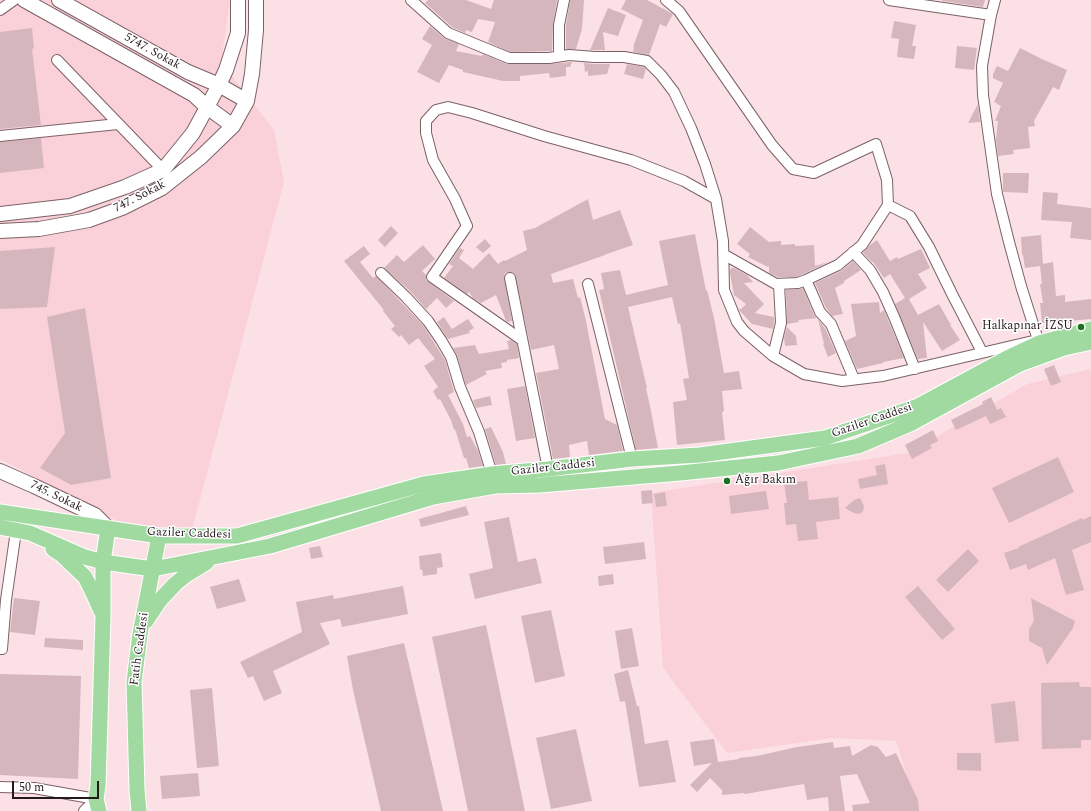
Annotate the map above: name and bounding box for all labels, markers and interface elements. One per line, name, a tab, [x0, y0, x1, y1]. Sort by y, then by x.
street label: 5747. Sokak	[121, 31, 183, 73]
street label: 747. Sokak	[112, 178, 168, 216]
place label: Halkapınar İZSU	[982, 320, 1073, 334]
marker: Halkapınar İZSU	[1076, 322, 1086, 332]
street label: Gaziler Caddesi	[830, 400, 914, 442]
street label: Gaziler Caddesi	[510, 456, 596, 480]
place label: Ağır Bakım	[735, 474, 796, 488]
marker: Ağır Bakım	[722, 476, 732, 486]
street label: 745. Sokak	[28, 478, 84, 516]
street label: Gaziler Caddesi	[147, 525, 231, 543]
street label: Fatih Caddesi	[128, 611, 152, 687]
scale bar	[14, 773, 101, 799]
text: 50 m	[19, 778, 44, 797]

